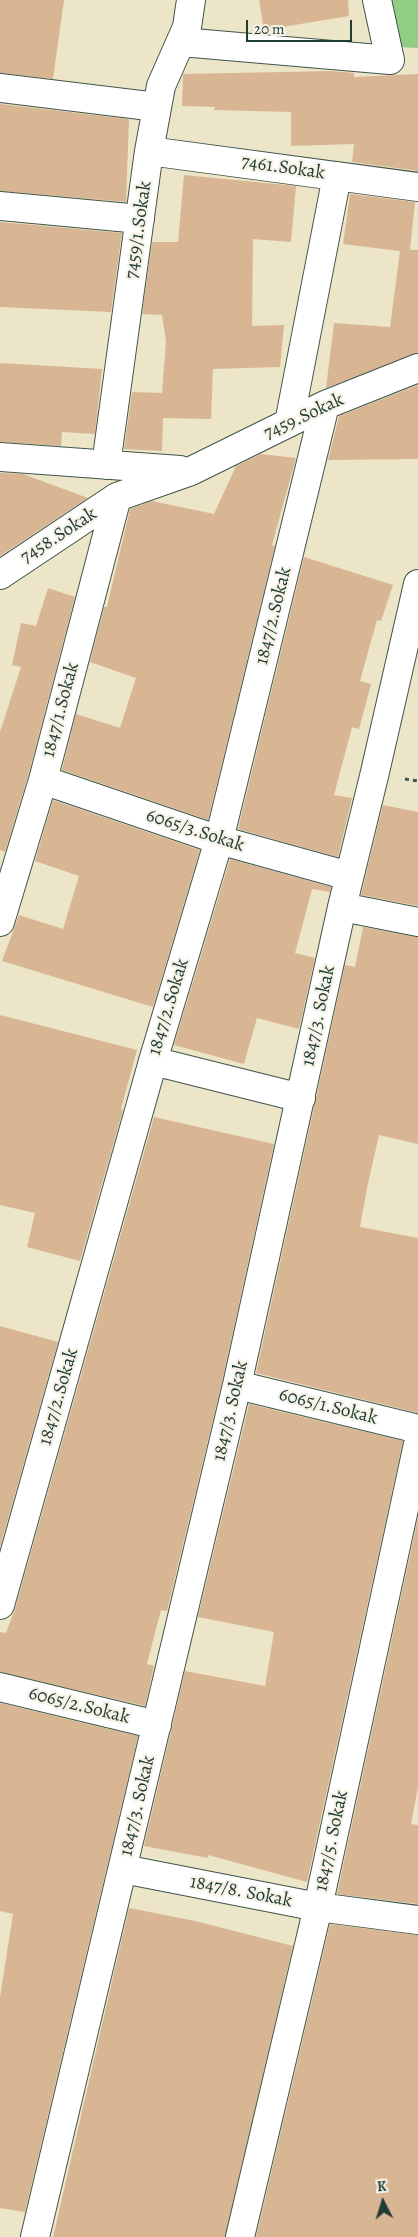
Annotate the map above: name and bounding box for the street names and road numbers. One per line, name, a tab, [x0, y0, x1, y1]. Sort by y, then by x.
street label: 7461.Sokak	[240, 151, 326, 185]
street label: 7459/1.Sokak	[121, 180, 157, 280]
street label: 7459.Sokak	[260, 389, 348, 445]
street label: 7458.Sokak	[17, 503, 101, 569]
street label: 1847/2.Sokak	[251, 565, 297, 667]
street label: 1847/1.Sokak	[37, 660, 85, 760]
street label: 6065/3.Sokak	[143, 804, 247, 858]
street label: 1847/2.Sokak	[143, 956, 195, 1058]
street label: 1847/3. Sokak	[297, 963, 341, 1069]
street label: 1847/2.Sokak	[34, 1346, 84, 1448]
street label: 1847/3. Sokak	[208, 1358, 254, 1464]
street label: 6065/1.Sokak	[276, 1384, 380, 1430]
street label: 6065/2.Sokak	[26, 1682, 132, 1730]
street label: 1847/3. Sokak	[115, 1753, 161, 1859]
street label: 1847/5. Sokak	[310, 1788, 354, 1894]
street label: 1847/8. Sokak	[188, 1871, 294, 1913]

